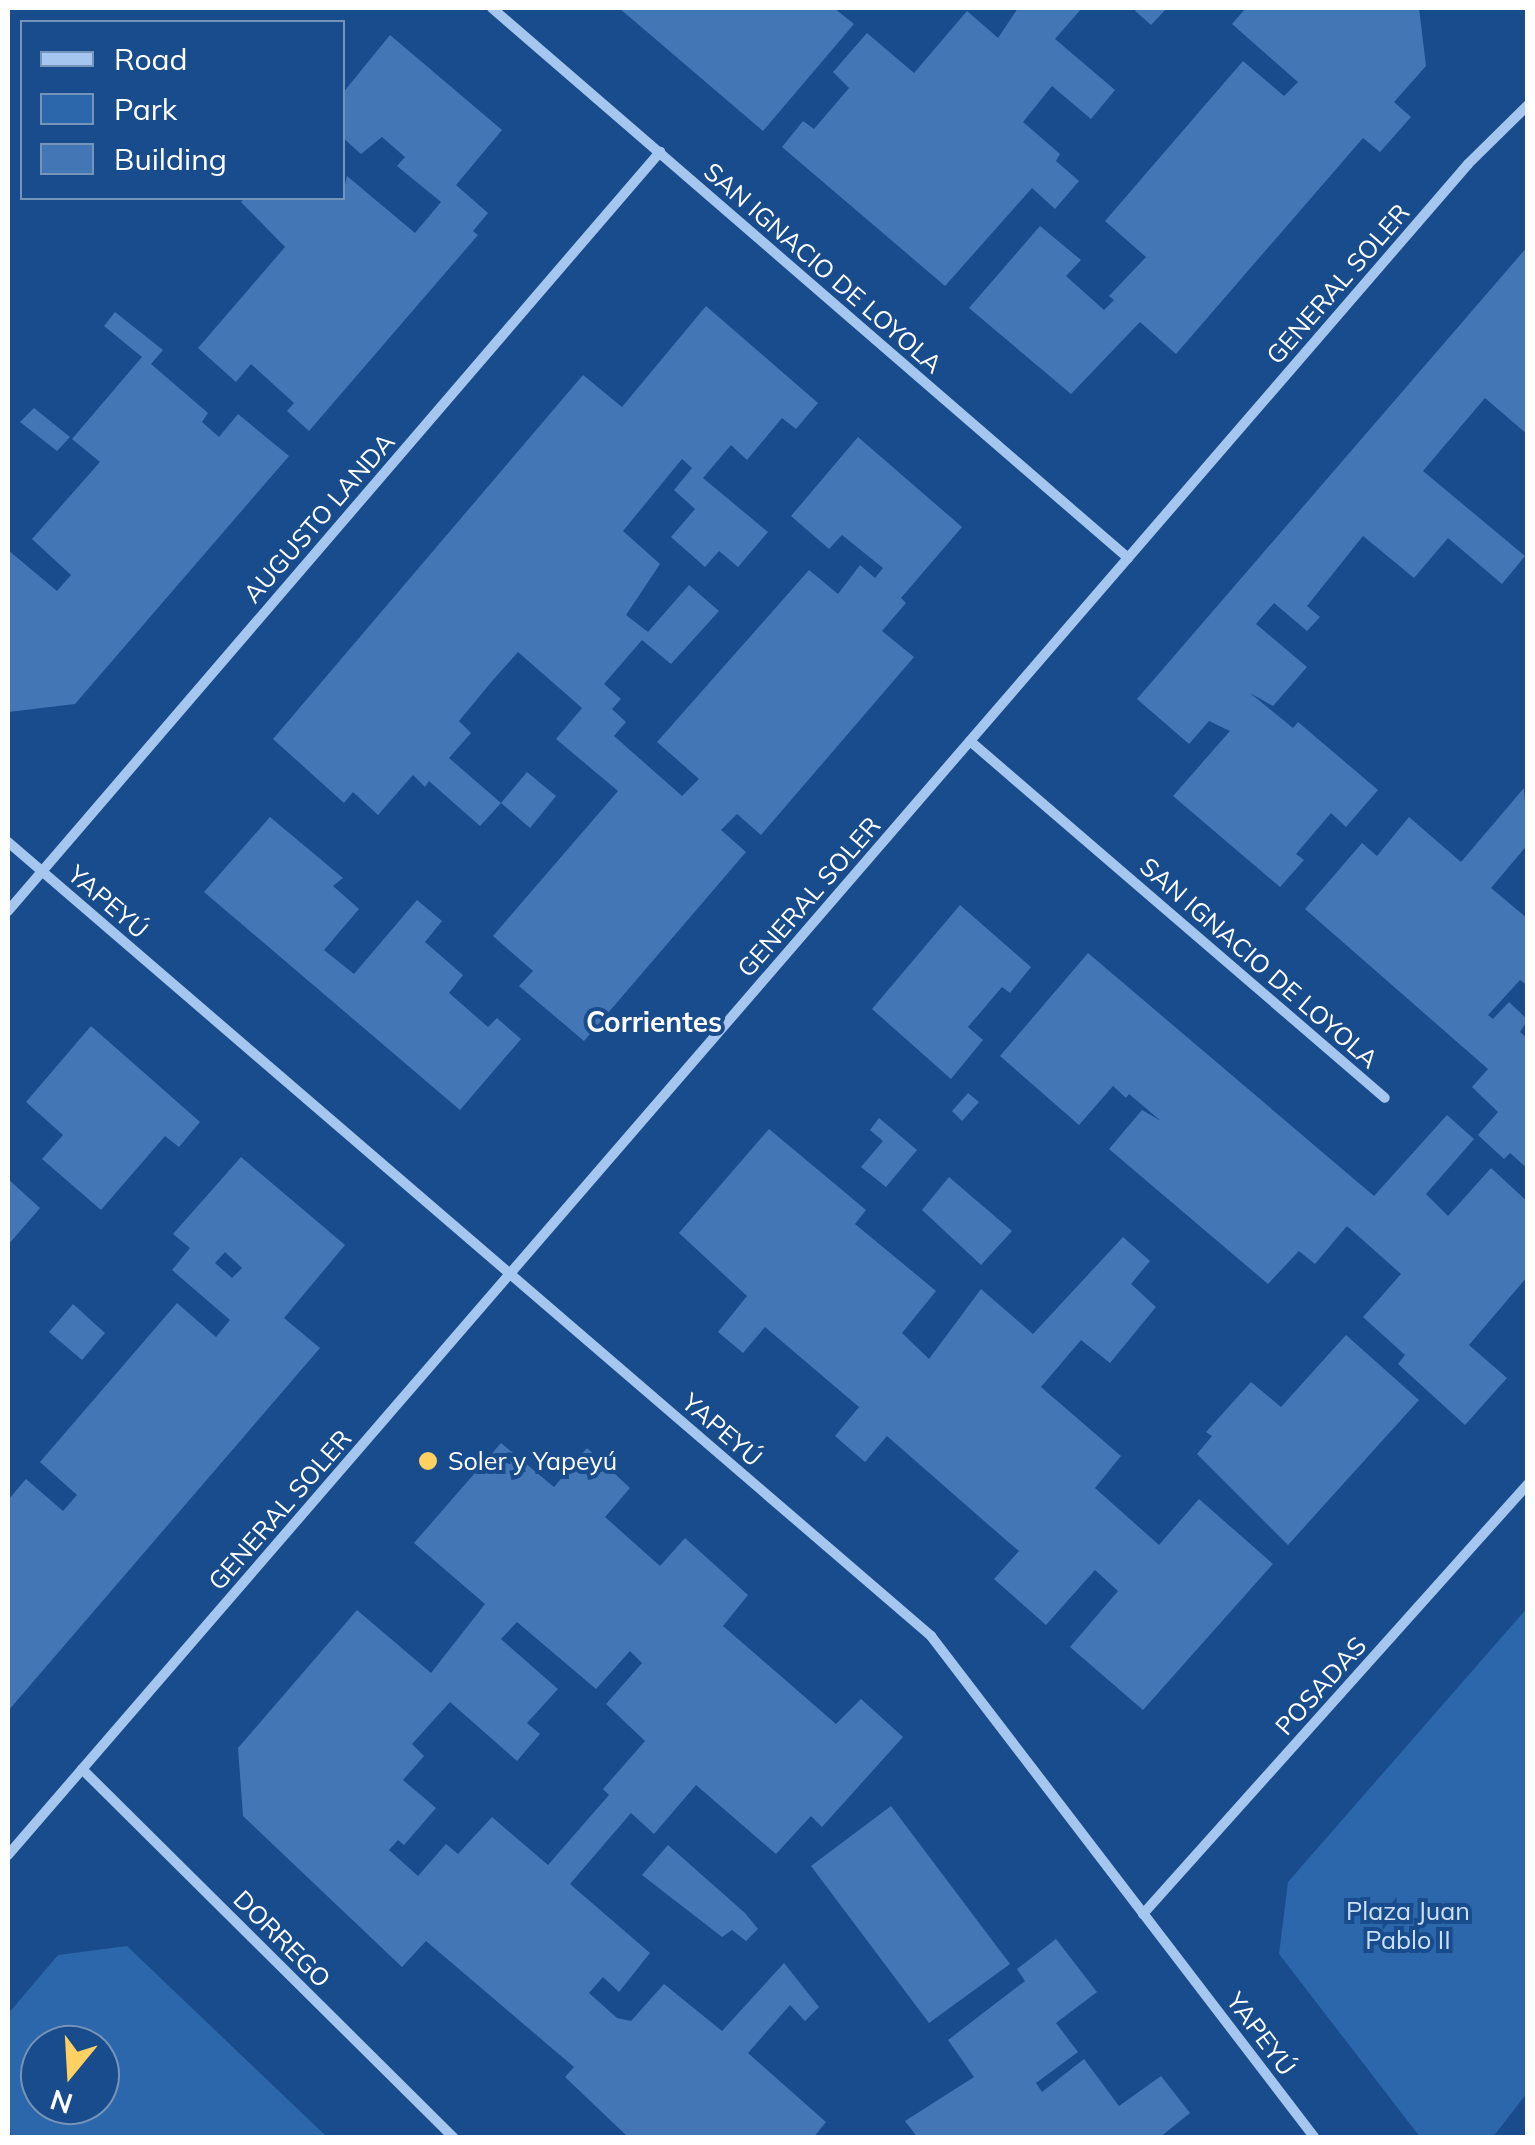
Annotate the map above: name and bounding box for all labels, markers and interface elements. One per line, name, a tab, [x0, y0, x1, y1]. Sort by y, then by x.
legend	[20, 20, 345, 200]
text: Road	[114, 40, 188, 78]
text: Park	[114, 90, 177, 128]
text: Building	[114, 140, 227, 178]
street label: SAN IGNACIO DE LOYOLA	[698, 156, 948, 380]
street label: GENERAL SOLER	[1260, 198, 1416, 370]
street label: AUGUSTO LANDA	[237, 427, 401, 609]
street label: GENERAL SOLER	[731, 811, 887, 983]
street label: SAN IGNACIO DE LOYOLA	[1134, 851, 1384, 1075]
street label: YAPEYÚ	[62, 859, 154, 945]
district label: Corrientes	[586, 1005, 722, 1039]
street label: YAPEYÚ	[676, 1387, 768, 1473]
street label: GENERAL SOLER	[202, 1424, 358, 1596]
place label: Soler y Yapeyú	[448, 1446, 617, 1476]
marker: Soler y Yapeyú	[417, 1450, 439, 1472]
street label: POSADAS	[1269, 1631, 1373, 1741]
street label: DORREGO	[227, 1884, 337, 1994]
park label: Plaza Juan Pablo II	[1346, 1897, 1470, 1956]
street label: YAPEYÚ	[1220, 1987, 1302, 2081]
north arrow	[20, 2025, 120, 2125]
text: N	[46, 2082, 77, 2122]

